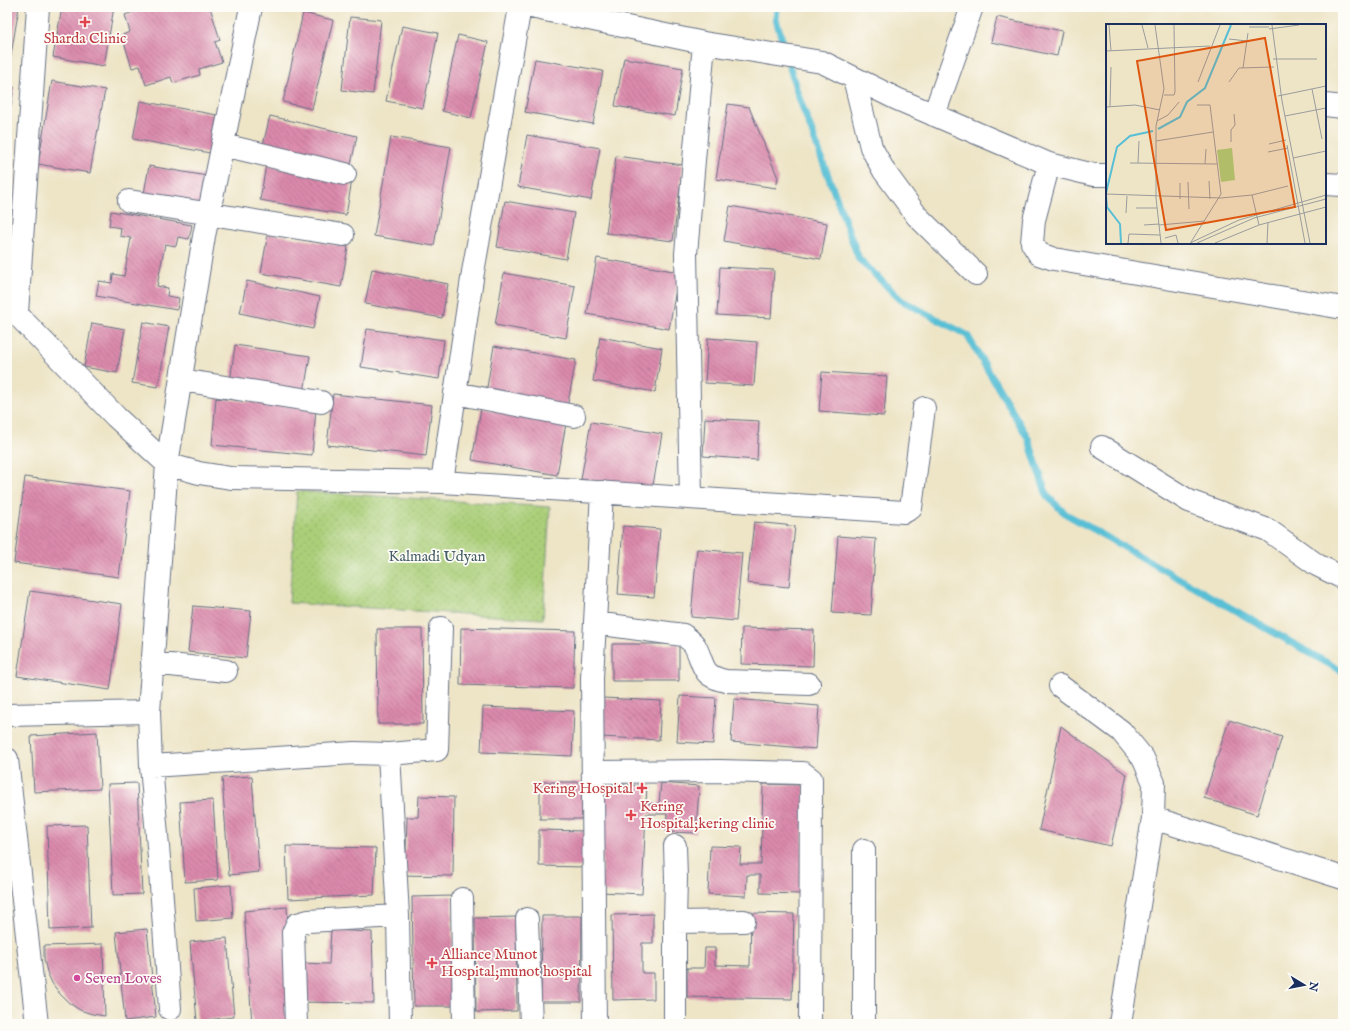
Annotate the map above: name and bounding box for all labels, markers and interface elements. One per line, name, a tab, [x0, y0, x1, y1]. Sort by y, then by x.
marker: Sharda Clinic	[79, 16, 91, 28]
inset map	[1106, 24, 1326, 244]
place label: Sharda Clinic	[44, 29, 126, 48]
park label: Kalmadi Udyan	[389, 547, 485, 566]
place label: Kering Hospital	[533, 779, 634, 798]
marker: Kering Hospital	[636, 782, 648, 794]
place label: Kering Hospital;kering clinic	[640, 797, 775, 833]
marker: Kering Hospital;kering clinic	[625, 809, 637, 821]
place label: Alliance Munot Hospital;munot hospital	[440, 945, 593, 981]
marker: Alliance Munot Hospital;munot hospital	[426, 957, 438, 969]
north arrow	[1284, 965, 1324, 1005]
place label: Seven Loves	[85, 969, 162, 988]
marker: Seven Loves	[72, 973, 82, 983]
text: N	[1305, 980, 1321, 993]

